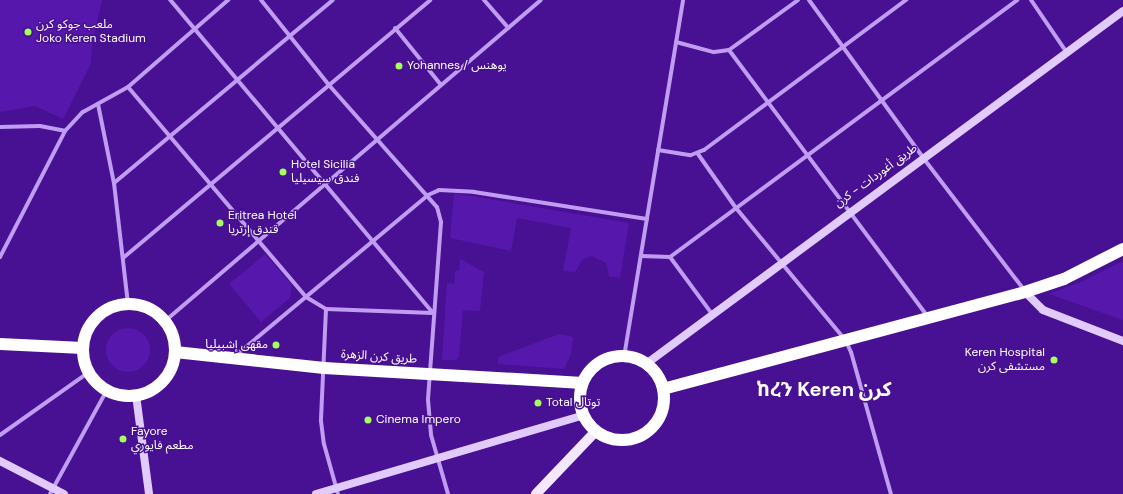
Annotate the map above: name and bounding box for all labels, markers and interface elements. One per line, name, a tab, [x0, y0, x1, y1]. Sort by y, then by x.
place label: ملعب جوكو كرن Joko Keren Stadium	[36, 18, 146, 46]
marker: ملعب جوكو كرن Joko Keren Stadium	[23, 27, 33, 37]
place label: Yohannes / يوهنس	[407, 59, 507, 73]
marker: Yohannes / يوهنس	[394, 61, 404, 71]
street label: طريق أغوردات - كرن	[832, 141, 920, 211]
place label: Hotel Sicilia فندق سيسيليا	[291, 158, 359, 186]
marker: Hotel Sicilia فندق سيسيليا	[278, 167, 288, 177]
place label: Eritrea Hotel قندق إرتريا	[228, 209, 297, 237]
marker: Eritrea Hotel قندق إرتريا	[215, 218, 225, 228]
place label: مقهى إشبيليا	[205, 338, 268, 352]
marker: مقهى إشبيليا	[271, 340, 281, 350]
place label: Keren Hospital مستشفى كرن	[965, 346, 1045, 374]
street label: طريق كرن الزهرة	[340, 347, 418, 367]
marker: Keren Hospital مستشفى كرن	[1048, 354, 1060, 366]
district label: ከረን Keren كرن	[756, 377, 892, 401]
place label: Total توتال	[546, 396, 600, 410]
marker: Total توتال	[533, 398, 543, 408]
place label: Cinema Impero	[376, 413, 461, 427]
marker: Cinema Impero	[363, 415, 373, 425]
place label: Fayore مطعم فايوري	[131, 425, 194, 453]
marker: Fayore مطعم فايوري	[118, 434, 128, 444]

